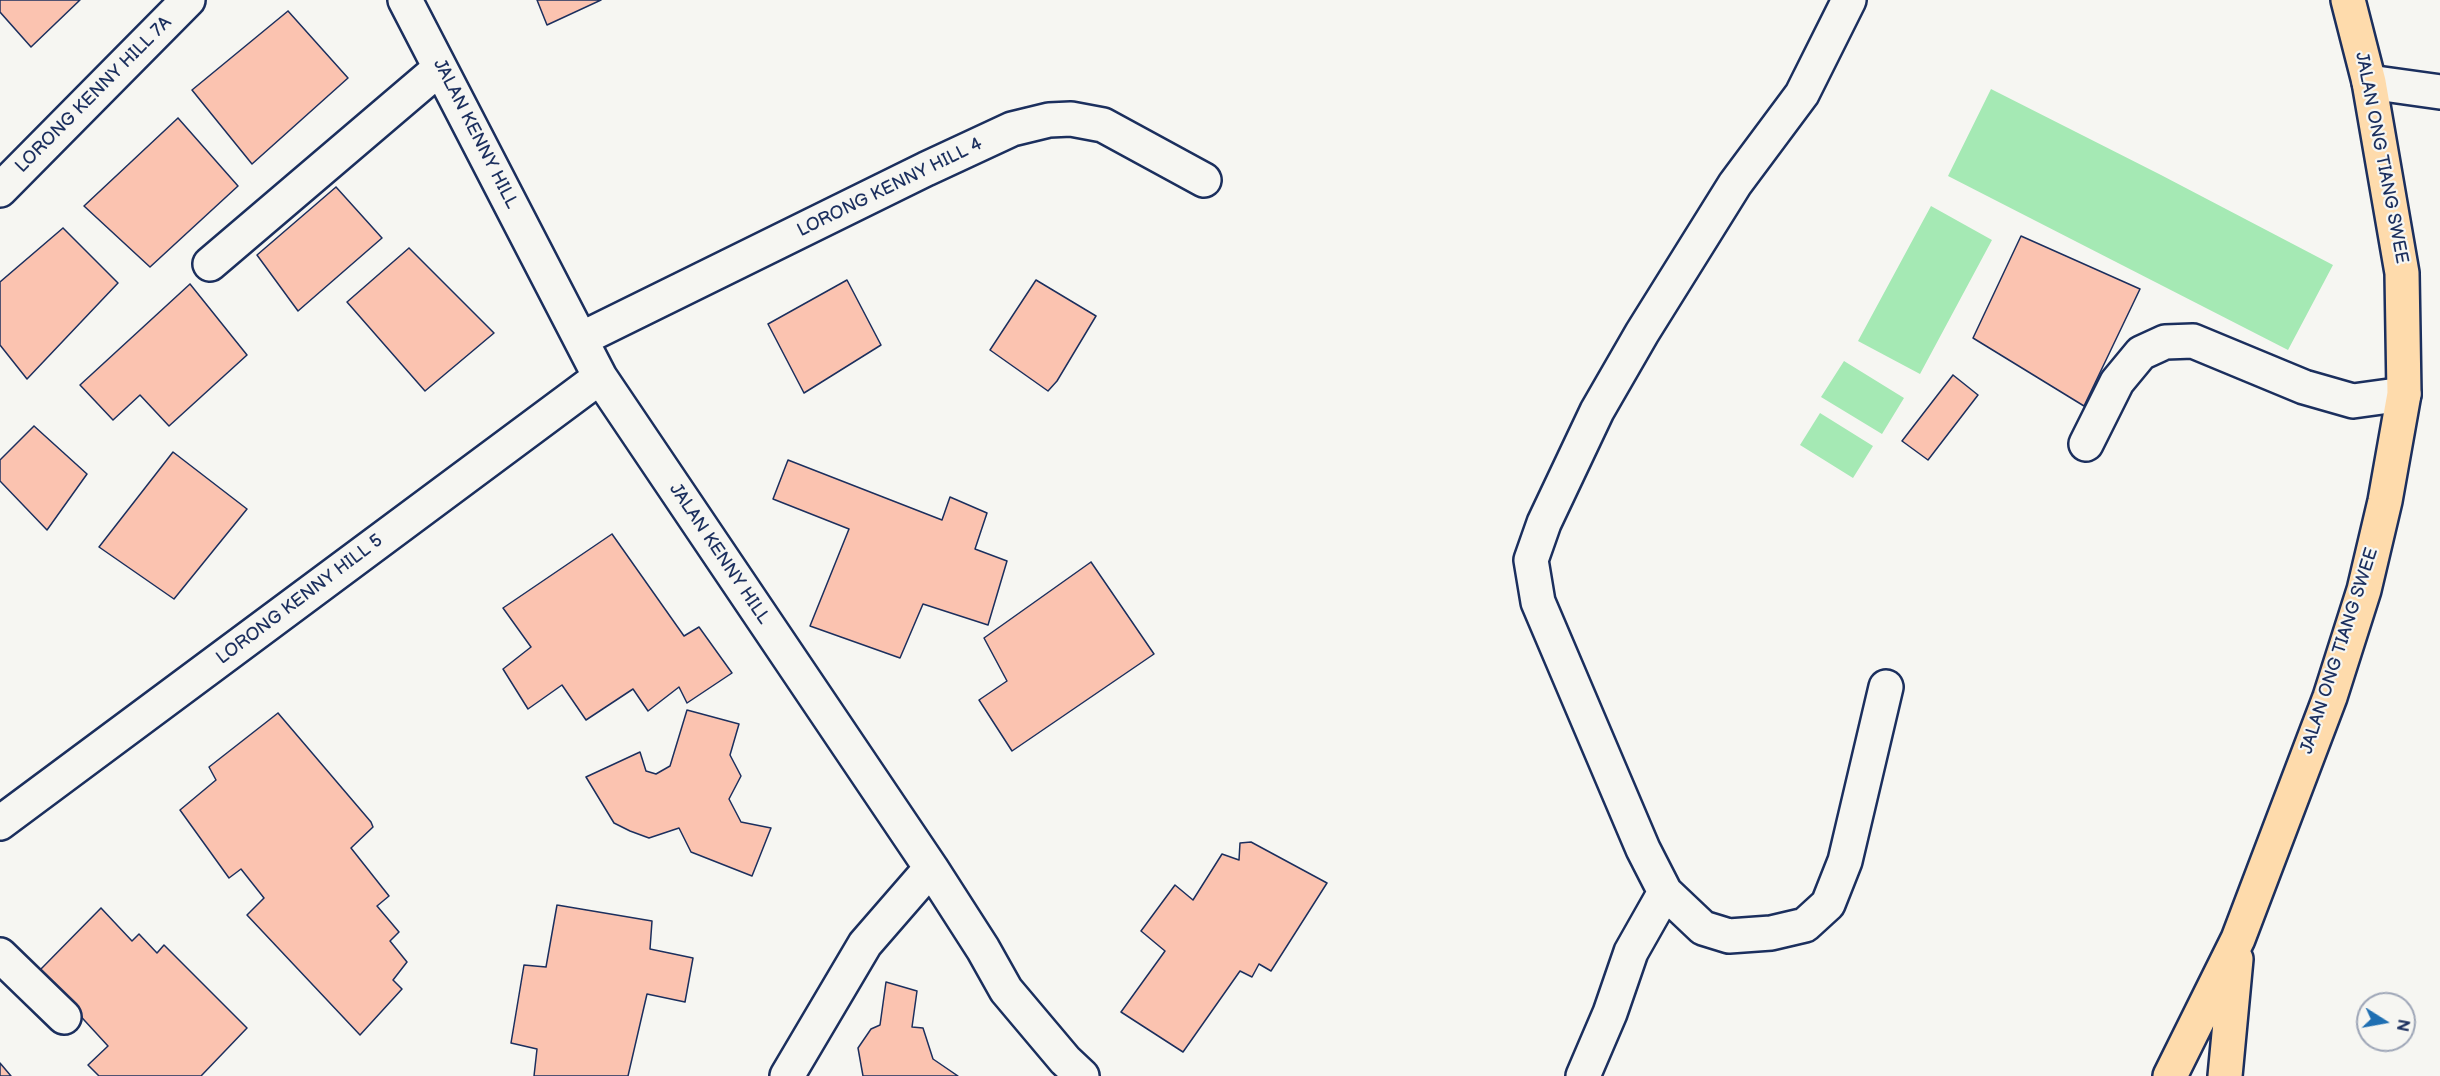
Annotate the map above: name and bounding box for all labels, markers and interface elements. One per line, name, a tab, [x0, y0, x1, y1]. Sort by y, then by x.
street label: LORONG KENNY HILL 7A	[11, 12, 177, 178]
street label: JALAN ONG TIANG SWEE	[2350, 50, 2412, 266]
street label: JALAN KENNY HILL	[428, 56, 522, 212]
street label: LORONG KENNY HILL 4	[794, 134, 986, 242]
street label: JALAN KENNY HILL	[664, 480, 774, 628]
street label: LORONG KENNY HILL 5	[213, 530, 387, 670]
street label: JALAN ONG TIANG SWEE	[2296, 545, 2384, 757]
north arrow	[2356, 992, 2416, 1052]
text: N	[2392, 1017, 2413, 1033]

